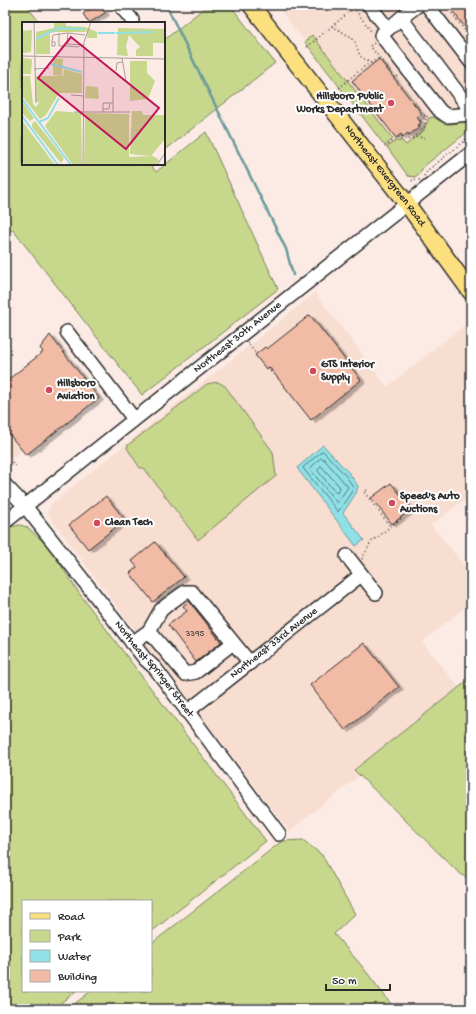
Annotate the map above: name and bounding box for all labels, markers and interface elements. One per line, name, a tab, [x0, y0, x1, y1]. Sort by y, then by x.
inset map	[22, 22, 165, 165]
place label: Hillsboro Public Works Department	[296, 91, 384, 116]
marker: Hillsboro Public Works Department	[386, 98, 396, 108]
street label: Northeast Evergreen Road	[342, 123, 428, 230]
street label: Northeast 30th Avenue	[192, 299, 284, 376]
place label: GTS Interior Supply	[321, 358, 375, 384]
marker: GTS Interior Supply	[308, 366, 318, 376]
place label: Hillsboro Aviation	[56, 378, 96, 403]
marker: Hillsboro Aviation	[44, 385, 54, 395]
place label: Speed's Auto Auctions	[399, 490, 460, 516]
marker: Speed's Auto Auctions	[387, 498, 397, 508]
place label: Clean Tech	[104, 517, 153, 529]
marker: Clean Tech	[92, 518, 102, 528]
street label: Northeast 33rd Avenue	[228, 605, 320, 681]
street label: Northeast Springer Street	[112, 619, 197, 721]
house number: 3395	[185, 629, 205, 640]
legend	[22, 900, 152, 992]
text: Road	[58, 911, 85, 925]
text: Park	[57, 931, 83, 945]
text: Water	[58, 951, 92, 965]
scale bar	[326, 966, 390, 992]
text: Building	[57, 971, 97, 985]
text: 50 m	[332, 975, 357, 989]

